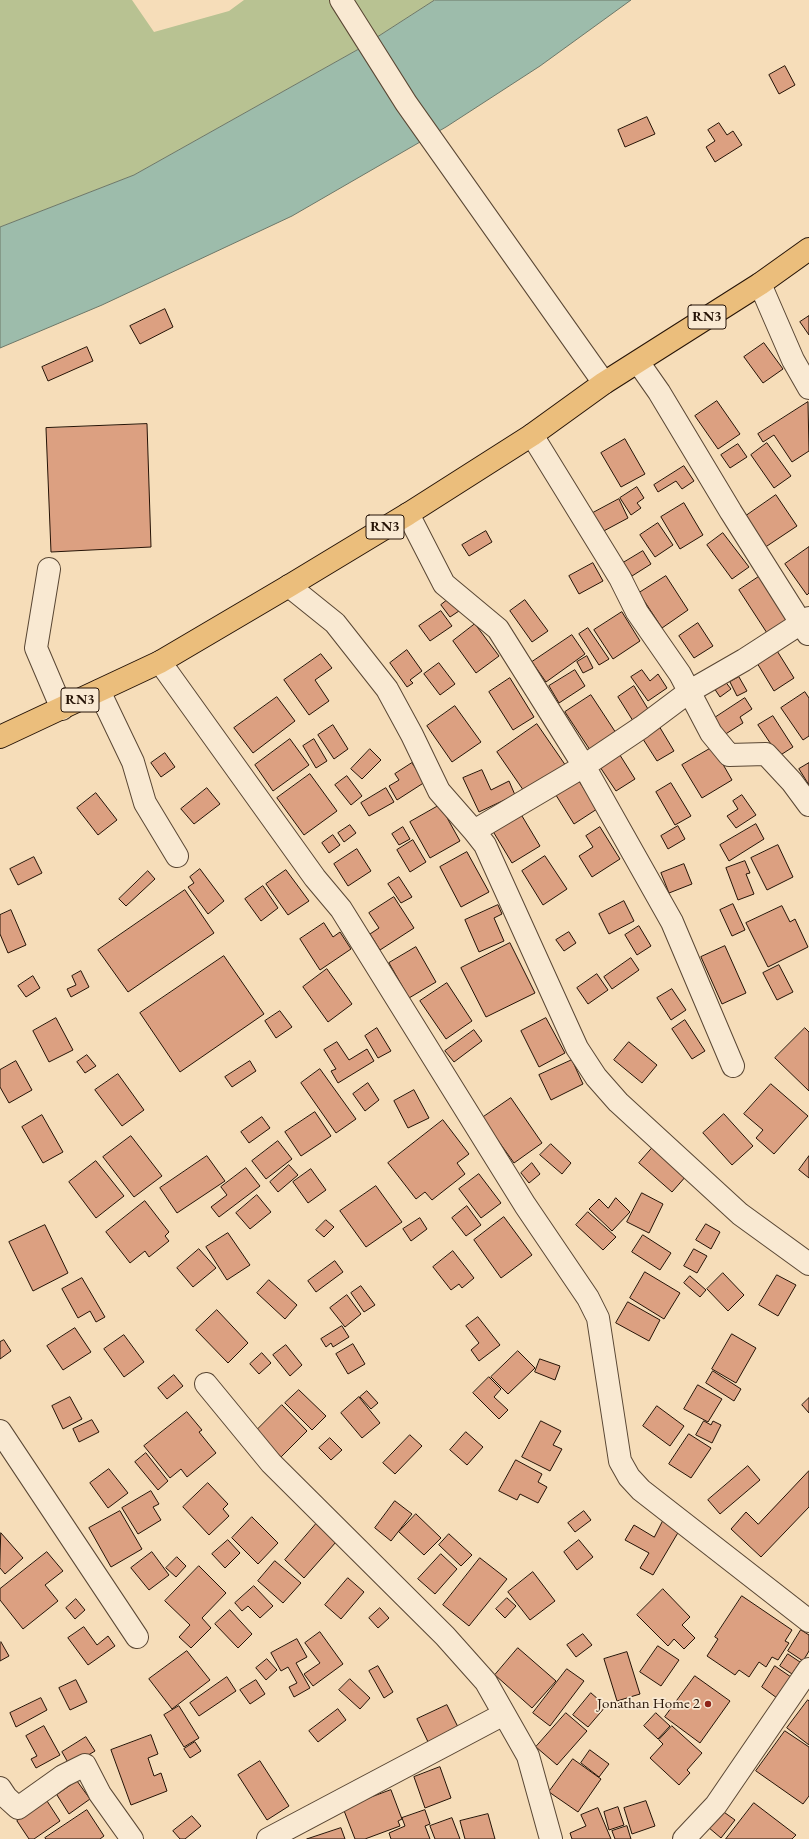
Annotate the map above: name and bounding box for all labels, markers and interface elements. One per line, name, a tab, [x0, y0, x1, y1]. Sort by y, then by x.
road number: RN3	[688, 305, 726, 329]
road number: RN3	[366, 515, 404, 539]
road number: RN3	[61, 688, 99, 712]
place label: Jonathan Home 2	[597, 1695, 700, 1713]
marker: Jonathan Home 2	[703, 1699, 713, 1709]

